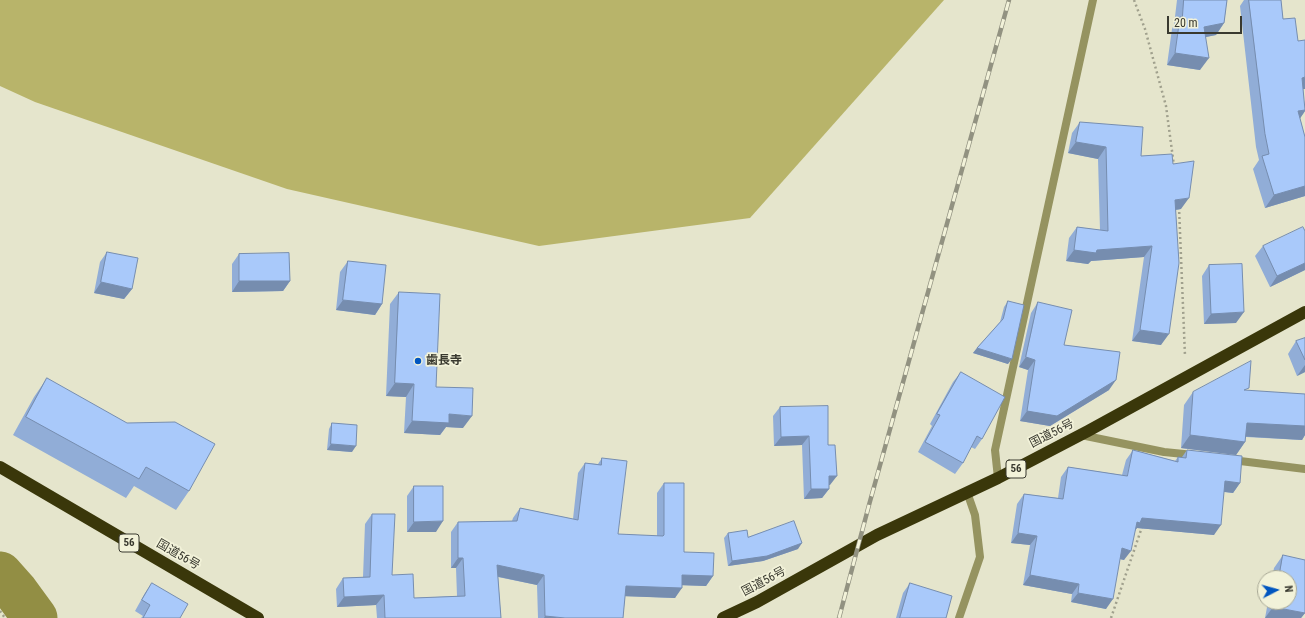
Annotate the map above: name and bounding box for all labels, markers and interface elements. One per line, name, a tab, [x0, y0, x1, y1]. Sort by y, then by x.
scale bar	[1169, 8, 1244, 34]
text: 20 m	[1174, 16, 1198, 30]
place label: 歯長寺	[426, 354, 462, 368]
marker: 歯長寺	[413, 356, 423, 366]
street label: 国道56号	[1027, 417, 1077, 451]
road number: 56	[1006, 460, 1026, 478]
road number: 56	[119, 534, 139, 552]
street label: 国道56号	[154, 537, 202, 573]
street label: 国道56号	[739, 564, 789, 600]
north arrow	[1257, 570, 1297, 610]
text: N	[1282, 585, 1295, 593]

